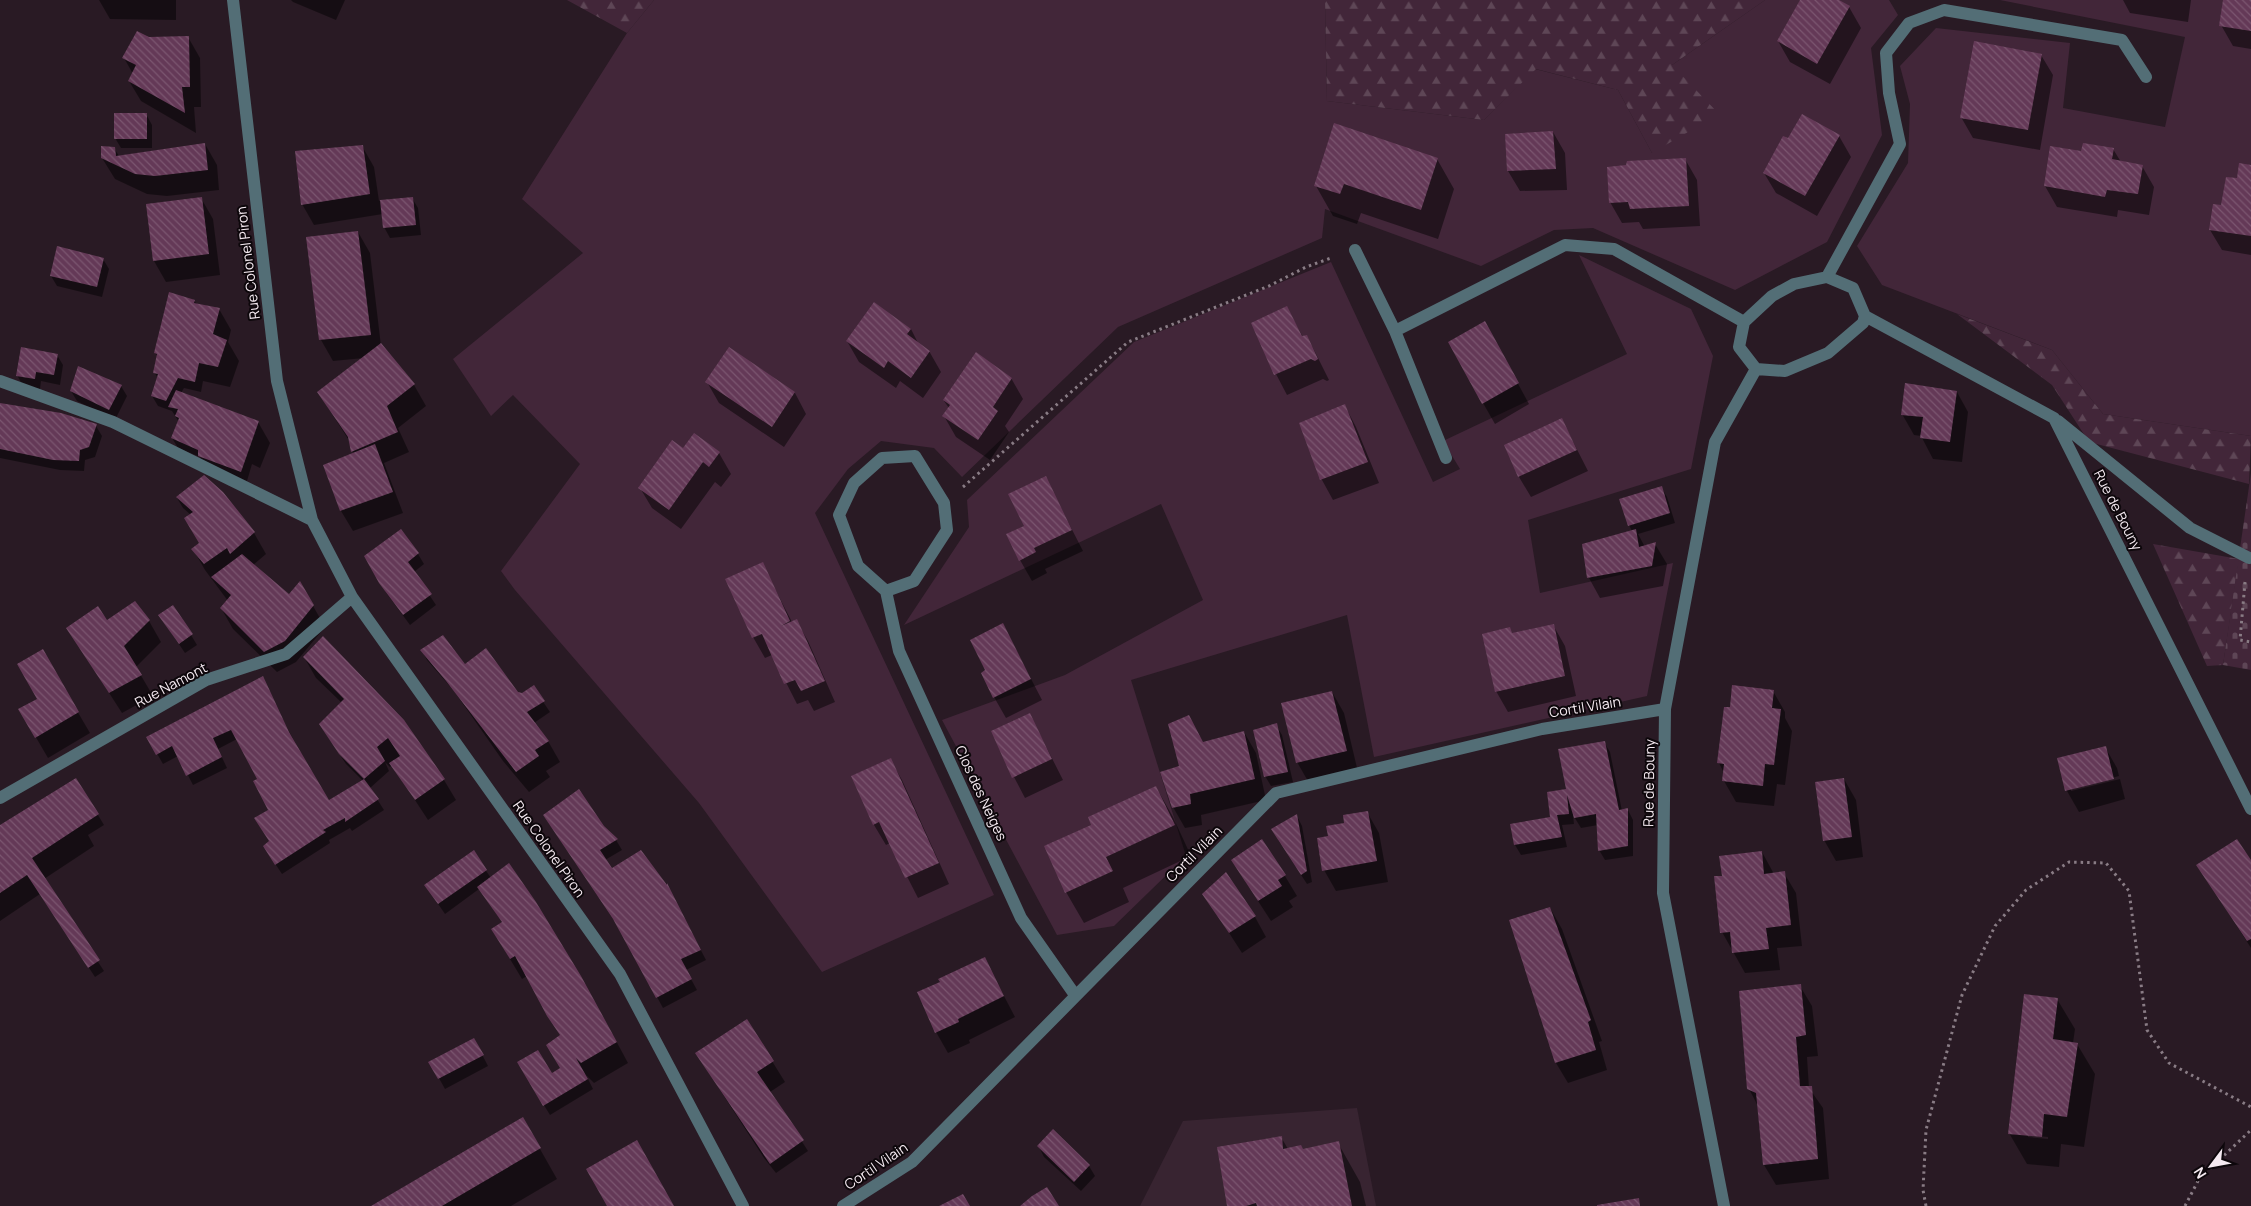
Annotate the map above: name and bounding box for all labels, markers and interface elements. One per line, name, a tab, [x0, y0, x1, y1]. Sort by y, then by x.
street label: Rue Colonel Piron	[231, 205, 264, 321]
street label: Rue de Bouny	[2090, 466, 2147, 554]
street label: Rue Namont	[131, 657, 211, 712]
street label: Cortil Vilain	[1548, 691, 1622, 722]
street label: Rue de Bouny	[1638, 738, 1659, 827]
street label: Clos des Neiges	[951, 742, 1012, 844]
street label: Rue Colonel Piron	[509, 797, 590, 901]
street label: Cortil Vilain	[1161, 821, 1226, 886]
street label: Cortil Vilain	[840, 1137, 911, 1194]
north arrow	[2186, 1141, 2236, 1191]
text: N	[2189, 1164, 2210, 1182]

